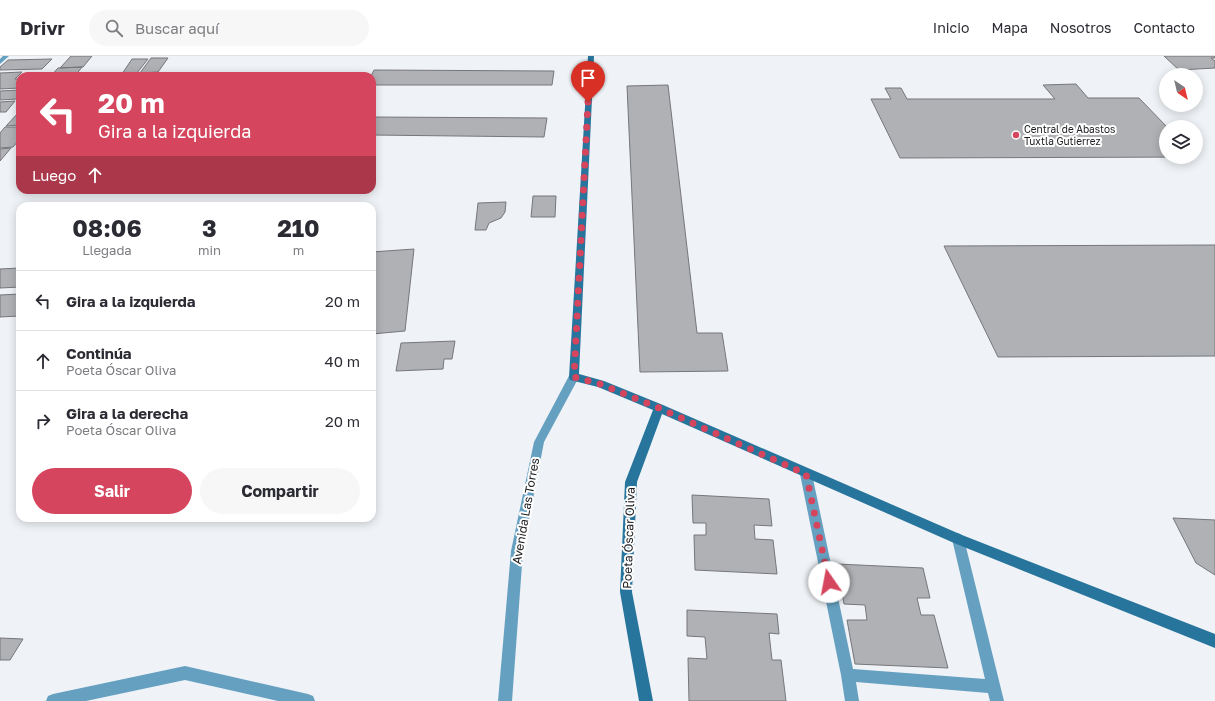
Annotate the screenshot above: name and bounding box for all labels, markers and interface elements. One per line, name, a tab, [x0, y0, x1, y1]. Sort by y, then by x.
search box	[89, 10, 369, 46]
text: Drivr	[20, 16, 65, 39]
icon: search	[103, 17, 125, 39]
text: Buscar aquí	[135, 19, 219, 37]
text: Inicio	[933, 19, 969, 36]
text: Mapa	[991, 19, 1028, 36]
text: Nosotros	[1050, 19, 1111, 36]
text: Contacto	[1133, 19, 1195, 36]
pin	[571, 61, 605, 102]
icon: arrive	[577, 67, 599, 89]
north arrow	[1159, 68, 1203, 112]
map controls	[1159, 68, 1203, 164]
text: 20 m	[98, 86, 165, 119]
icon: left	[32, 88, 84, 140]
text: Gira a la izquierda	[98, 120, 251, 142]
button: layers	[1159, 120, 1203, 164]
place label: Central de Abastos Tuxtla Gutierrez	[1024, 123, 1115, 147]
marker: Central de Abastos Tuxtla Gutierrez	[1011, 130, 1021, 140]
icon: ahead	[84, 164, 106, 186]
text: Luego	[32, 166, 76, 184]
text: 08:06	[72, 213, 142, 242]
text: 3	[202, 213, 217, 242]
text: 210	[277, 213, 320, 242]
text: Llegada	[82, 242, 132, 258]
text: min	[198, 242, 221, 258]
text: m	[293, 242, 304, 258]
icon: left	[32, 290, 54, 312]
text: Gira a la izquierda	[66, 292, 196, 310]
text: 20 m	[325, 292, 360, 310]
text: Continúa	[66, 344, 132, 362]
icon: ahead	[32, 350, 54, 372]
text: 40 m	[325, 352, 360, 370]
text: Poeta Óscar Oliva	[66, 362, 176, 378]
text: Gira a la derecha	[66, 404, 188, 422]
icon: right	[32, 410, 54, 432]
text: 20 m	[325, 412, 360, 430]
text: Poeta Óscar Oliva	[66, 422, 176, 438]
street label: Avenida Las Torres	[509, 457, 542, 565]
button: Salir	[32, 468, 192, 514]
button: Compartir	[200, 468, 360, 514]
street label: Poeta Óscar Oliva	[619, 487, 638, 589]
position arrow	[808, 561, 850, 603]

